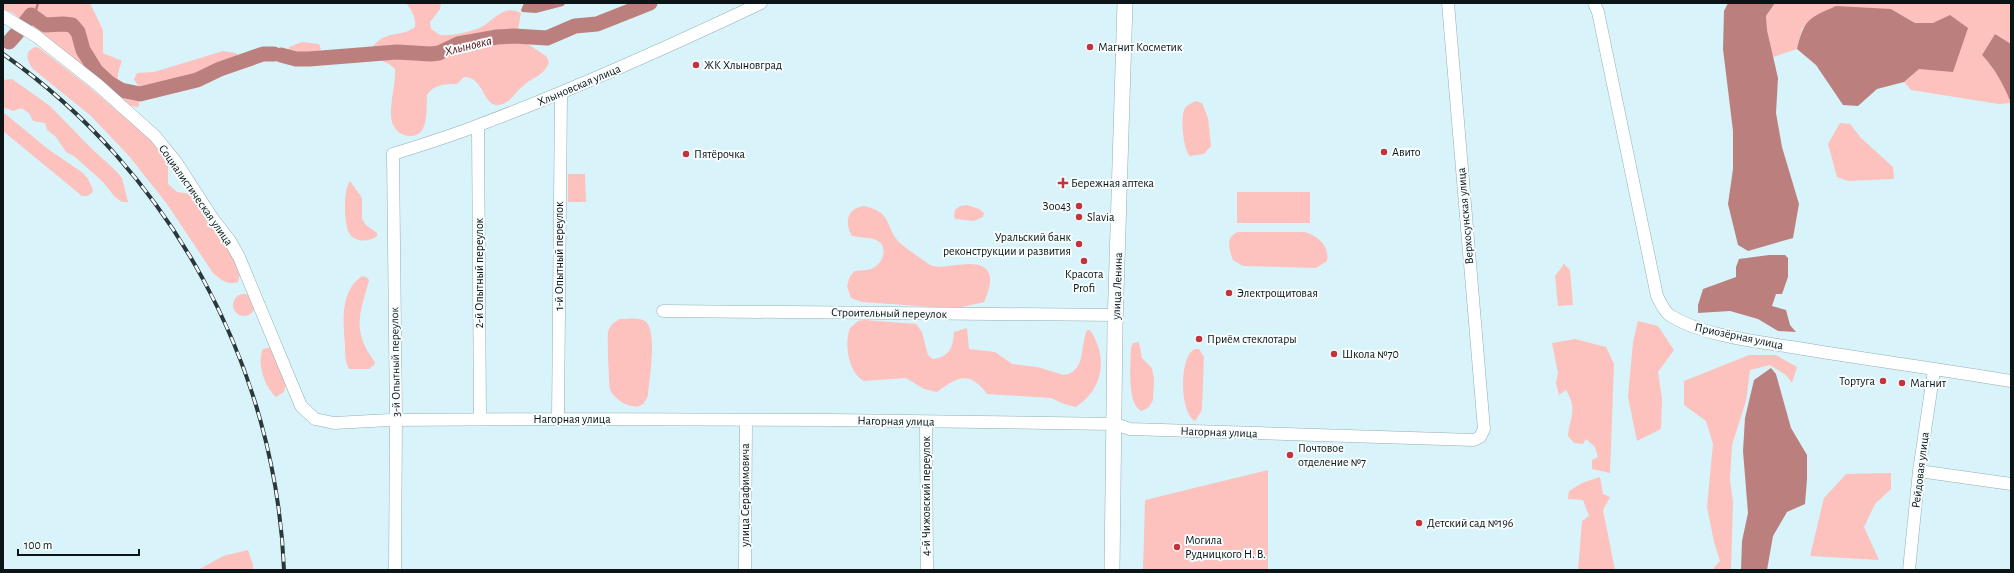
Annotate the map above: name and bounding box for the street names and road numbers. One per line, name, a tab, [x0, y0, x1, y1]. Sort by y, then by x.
street label: Хлыновская улица	[536, 62, 623, 109]
street label: Социалистическая улица	[156, 142, 236, 249]
street label: Верхосунская улица	[1455, 167, 1476, 265]
street label: 1-й Опытный переулок	[553, 201, 566, 310]
street label: 2-й Опытный переулок	[473, 217, 486, 328]
street label: улица Ленина	[1110, 252, 1125, 321]
street label: Строительный переулок	[831, 306, 948, 321]
street label: 3-й Опытный переулок	[388, 307, 403, 417]
street label: Приозёрная улица	[1693, 321, 1785, 352]
street label: Нагорная улица	[533, 413, 611, 426]
street label: Нагорная улица	[857, 414, 935, 429]
street label: Нагорная улица	[1180, 425, 1258, 440]
street label: Рейдовая улица	[1909, 431, 1932, 509]
street label: 4-й Чижовский переулок	[920, 436, 933, 556]
street label: улица Серафимовича	[739, 443, 752, 548]

